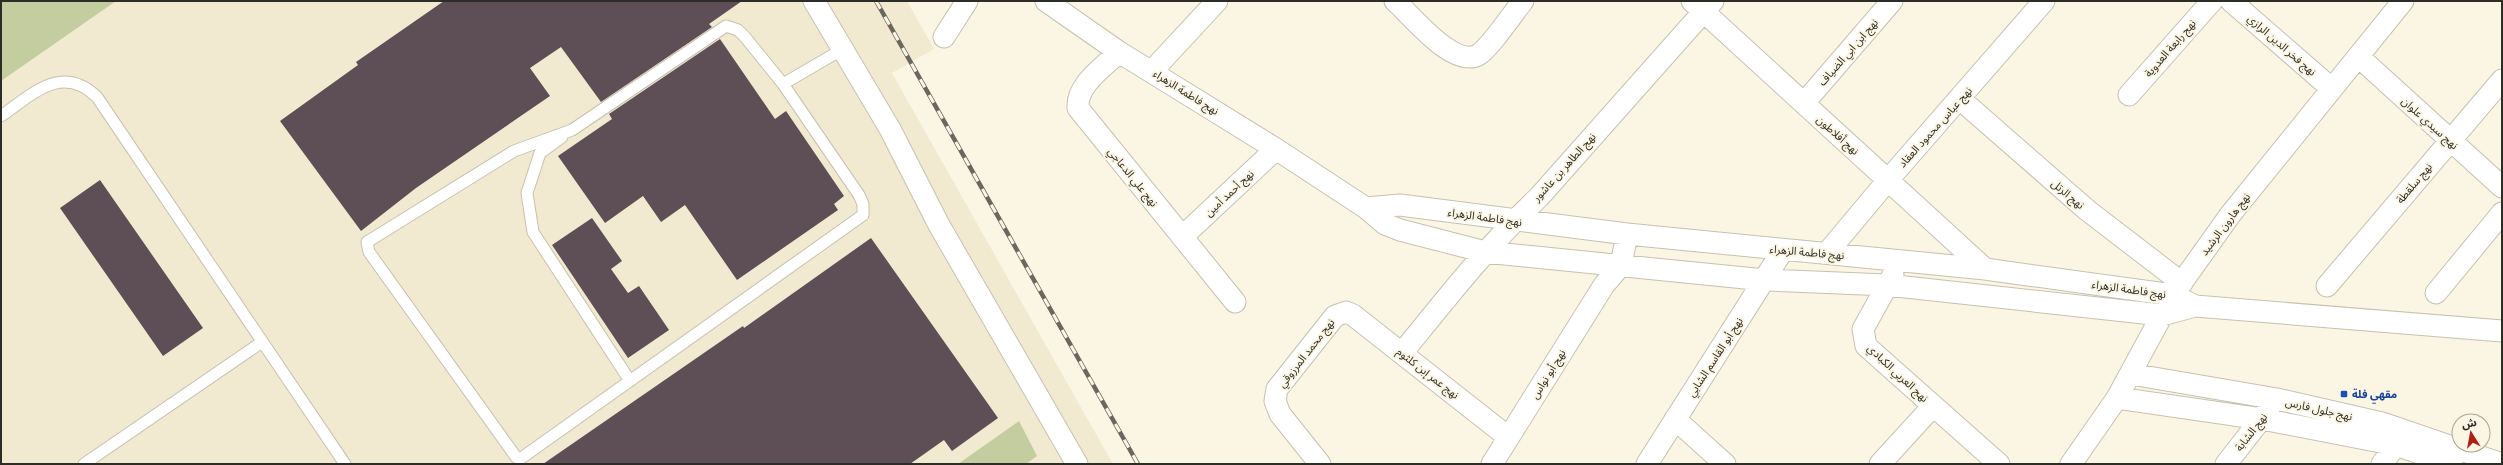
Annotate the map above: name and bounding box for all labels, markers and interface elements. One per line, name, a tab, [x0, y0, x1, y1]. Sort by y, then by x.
street label: نهج فخر الدين الرازي	[2243, 11, 2319, 81]
street label: نهج ابن ابي الضياف	[1815, 15, 1883, 90]
street label: نهج رابعة العدوية	[2141, 16, 2200, 80]
street label: نهج فاطمة الزهراء	[1150, 66, 1221, 119]
street label: نهج عباس محمود العقاد	[1895, 84, 1976, 171]
street label: نهج سيدي علوان	[2397, 94, 2461, 154]
street label: نهج أفلاطون	[1813, 112, 1862, 159]
street label: نهج الطاهر بن عاشور	[1529, 130, 1599, 206]
street label: نهج علي الدعاجي	[1103, 145, 1161, 211]
street label: نهج سلقطة	[2393, 160, 2436, 207]
street label: نهج أحمد أمين	[1201, 167, 1257, 220]
street label: نهج الرتل	[2048, 176, 2087, 213]
street label: نهج هارون الرشيد	[2197, 190, 2254, 259]
street label: نهج فاطمة الزهراء	[1447, 205, 1523, 230]
street label: نهج فاطمة الزهراء	[1769, 242, 1845, 263]
street label: نهج فاطمة الزهراء	[2091, 277, 2167, 302]
street label: نهج أبو القاسم الشابي	[1684, 315, 1748, 401]
street label: نهج محمد المرزوقي	[1275, 316, 1339, 392]
street label: نهج العربي الكبادي	[1863, 341, 1932, 407]
street label: نهج عمر إبن كلثوم	[1393, 344, 1462, 403]
street label: نهج أبو نواس	[1527, 347, 1570, 402]
place label: مقهي فلة	[2352, 387, 2397, 404]
marker: مقهي فلة	[2339, 389, 2349, 399]
street label: نهج جلول فارس	[2284, 394, 2354, 425]
street label: نهج الشابة	[2232, 410, 2271, 454]
north arrow	[2451, 413, 2491, 453]
text: ش	[2460, 415, 2478, 431]

